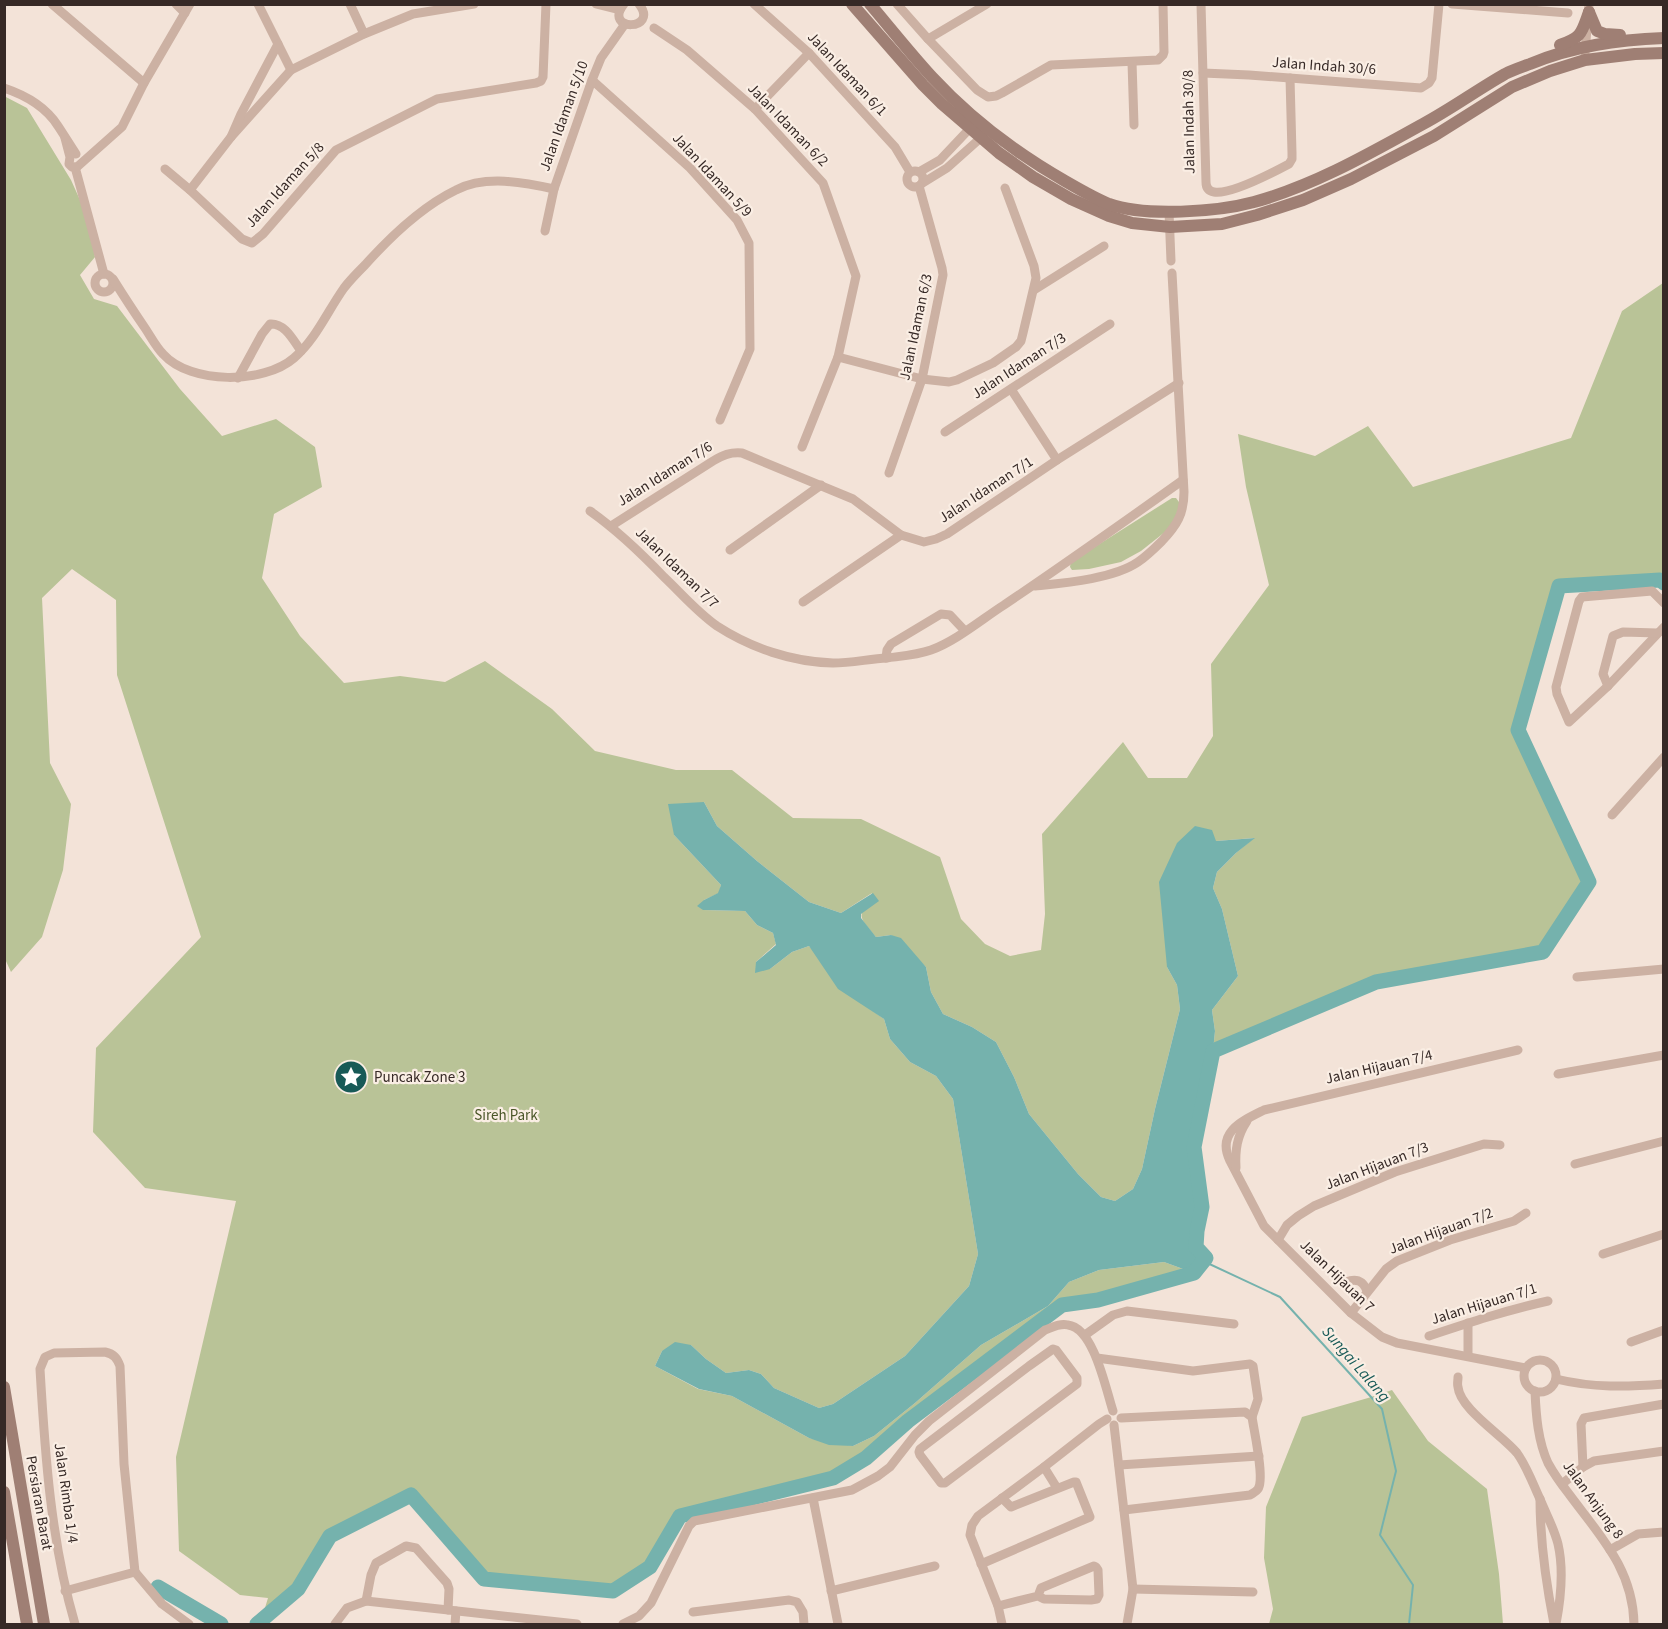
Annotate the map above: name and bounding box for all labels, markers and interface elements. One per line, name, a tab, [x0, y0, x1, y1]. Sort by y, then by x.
street label: Jalan Idaman 6/1	[802, 27, 892, 121]
street label: Jalan Indah 30/6	[1271, 52, 1377, 80]
street label: Jalan Idaman 5/10	[534, 58, 594, 174]
street label: Jalan Indah 30/8	[1178, 70, 1200, 174]
street label: Jalan Idaman 6/2	[743, 79, 833, 171]
street label: Jalan Idaman 5/9	[667, 128, 757, 222]
street label: Jalan Idaman 5/8	[241, 138, 329, 232]
street label: Jalan Idaman 6/3	[894, 272, 938, 382]
street label: Jalan Idaman 7/3	[968, 328, 1070, 404]
street label: Jalan Idaman 7/6	[613, 436, 717, 512]
street label: Jalan Idaman 7/1	[935, 452, 1037, 528]
street label: Jalan Idaman 7/7	[631, 523, 723, 613]
street label: Jalan Hijauan 7/4	[1323, 1044, 1435, 1090]
place icon: Puncak Zone 3	[333, 1059, 369, 1095]
place label: Puncak Zone 3	[374, 1067, 466, 1088]
park label: Sireh Park	[474, 1105, 538, 1126]
street label: Jalan Hijauan 7/3	[1322, 1137, 1432, 1195]
street label: Jalan Hijauan 7/2	[1386, 1202, 1496, 1260]
street label: Jalan Hijauan 7	[1295, 1235, 1379, 1317]
street label: Jalan Hijauan 7/1	[1429, 1278, 1539, 1330]
water label: Sungai Lalang	[1317, 1321, 1395, 1407]
street label: Jalan Rimba 1/4	[49, 1442, 83, 1545]
street label: Persiaran Barat	[20, 1454, 58, 1552]
street label: Jalan Anjung 8	[1558, 1457, 1628, 1543]

